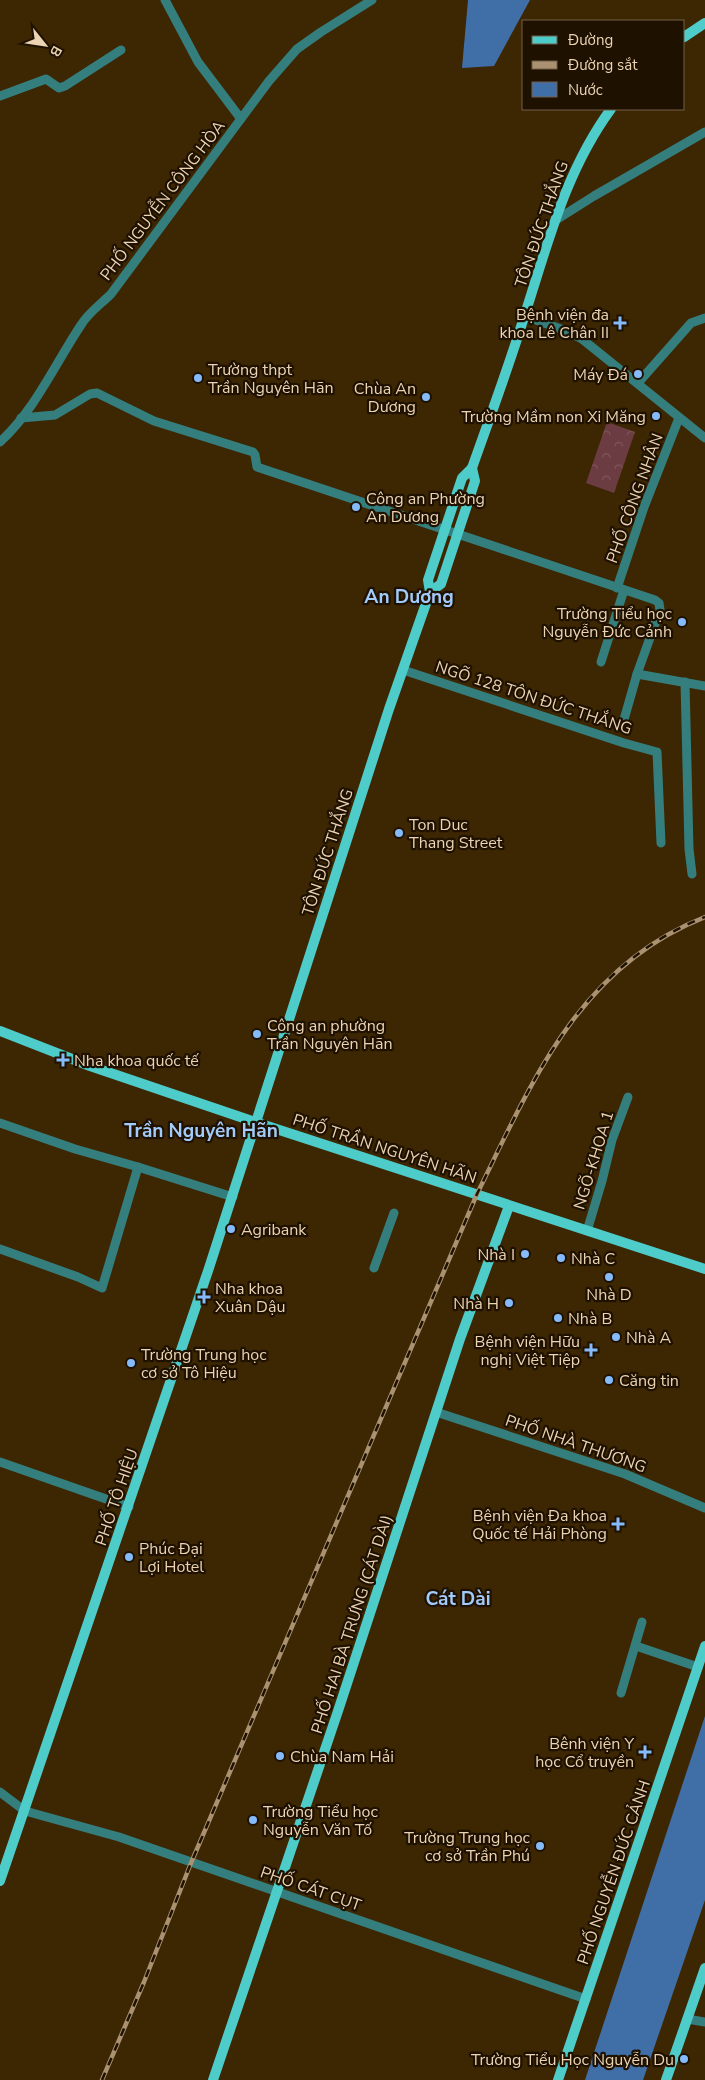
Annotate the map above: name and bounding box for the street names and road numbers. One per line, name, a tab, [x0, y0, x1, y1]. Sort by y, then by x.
street label: PHỐ NGUYỄN CÔNG HÒA	[95, 115, 230, 285]
street label: TÔN ĐỨC THẮNG	[509, 158, 574, 291]
street label: PHỐ CÔNG NHÂN	[600, 430, 669, 566]
street label: NGÕ 128 TÔN ĐỨC THẮNG	[433, 655, 635, 740]
street label: TÔN ĐỨC THẮNG	[296, 786, 359, 919]
street label: PHỐ TRẦN NGUYÊN HÃN	[290, 1108, 480, 1189]
street label: NGÕ-KHOA 1	[569, 1108, 619, 1212]
street label: PHỐ NHÀ THƯƠNG	[502, 1409, 649, 1478]
street label: PHỐ TÔ HIỆU	[89, 1446, 144, 1549]
street label: PHỐ HAI BÀ TRƯNG (CÁT DÀI)	[305, 1512, 398, 1737]
street label: PHỐ NGUYỄN ĐỨC CẢNH	[571, 1777, 656, 1967]
street label: PHỐ CÁT CỤT	[257, 1860, 365, 1917]

